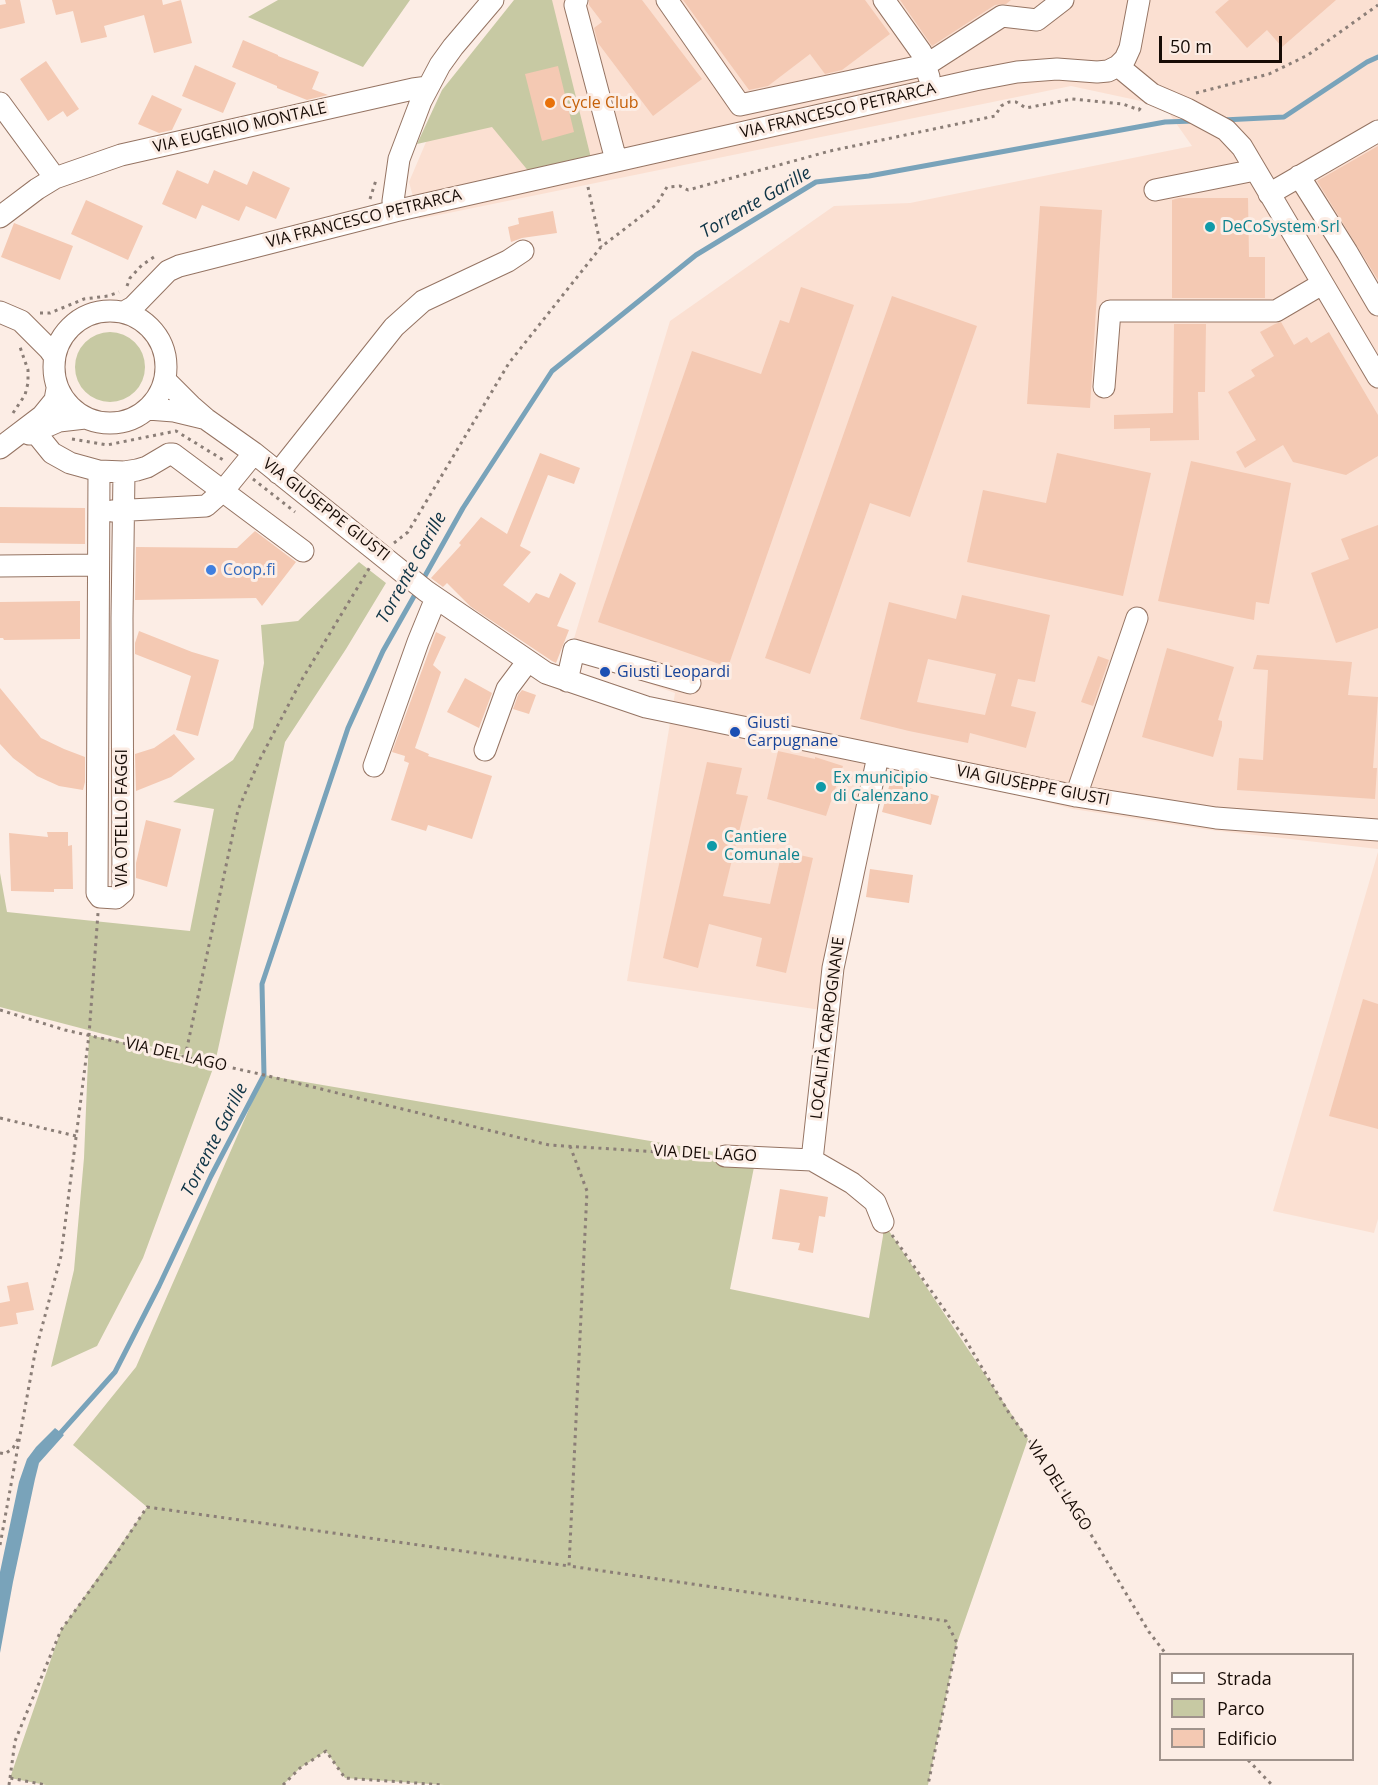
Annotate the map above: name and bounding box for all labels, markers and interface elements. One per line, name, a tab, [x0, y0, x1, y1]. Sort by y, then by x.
scale bar	[1162, 24, 1285, 62]
text: 50 m	[1170, 34, 1212, 58]
street label: VIA FRANCESCO PETRARCA	[738, 79, 938, 143]
place label: Cycle Club	[562, 93, 639, 113]
marker: Cycle Club	[543, 96, 557, 110]
street label: VIA EUGENIO MONTALE	[151, 99, 329, 157]
water label: Torrente Garille	[697, 163, 815, 243]
street label: VIA FRANCESCO PETRARCA	[264, 185, 464, 253]
place label: DeCoSystem Srl	[1222, 217, 1340, 237]
marker: DeCoSystem Srl	[1203, 220, 1217, 234]
street label: VIA GIUSEPPE GIUSTI	[259, 454, 393, 566]
water label: Torrente Garille	[372, 508, 452, 628]
place label: Coop.fi	[223, 560, 276, 580]
marker: Coop.fi	[204, 563, 218, 577]
place label: Giusti Leopardi	[617, 662, 730, 682]
marker: Giusti Leopardi	[598, 665, 612, 679]
place label: Giusti Carpugnane	[747, 713, 838, 751]
marker: Giusti Carpugnane	[728, 725, 742, 739]
street label: VIA OTELLO FAGGI	[112, 749, 132, 887]
street label: VIA GIUSEPPE GIUSTI	[955, 762, 1111, 810]
place label: Ex municipio di Calenzano	[833, 768, 929, 806]
marker: Ex municipio di Calenzano	[814, 780, 828, 794]
place label: Cantiere Comunale	[724, 827, 800, 865]
marker: Cantiere Comunale	[705, 839, 719, 853]
street label: LOCALITÀ CARPOGNANE	[807, 936, 849, 1120]
street label: VIA DEL LAGO	[123, 1034, 229, 1076]
water label: Torrente Garille	[177, 1080, 253, 1200]
street label: VIA DEL LAGO	[653, 1142, 757, 1166]
street label: VIA DEL LAGO	[1023, 1437, 1095, 1535]
legend	[1159, 1653, 1354, 1761]
text: Strada	[1217, 1666, 1272, 1690]
text: Parco	[1217, 1696, 1265, 1720]
text: Edificio	[1217, 1726, 1277, 1750]

